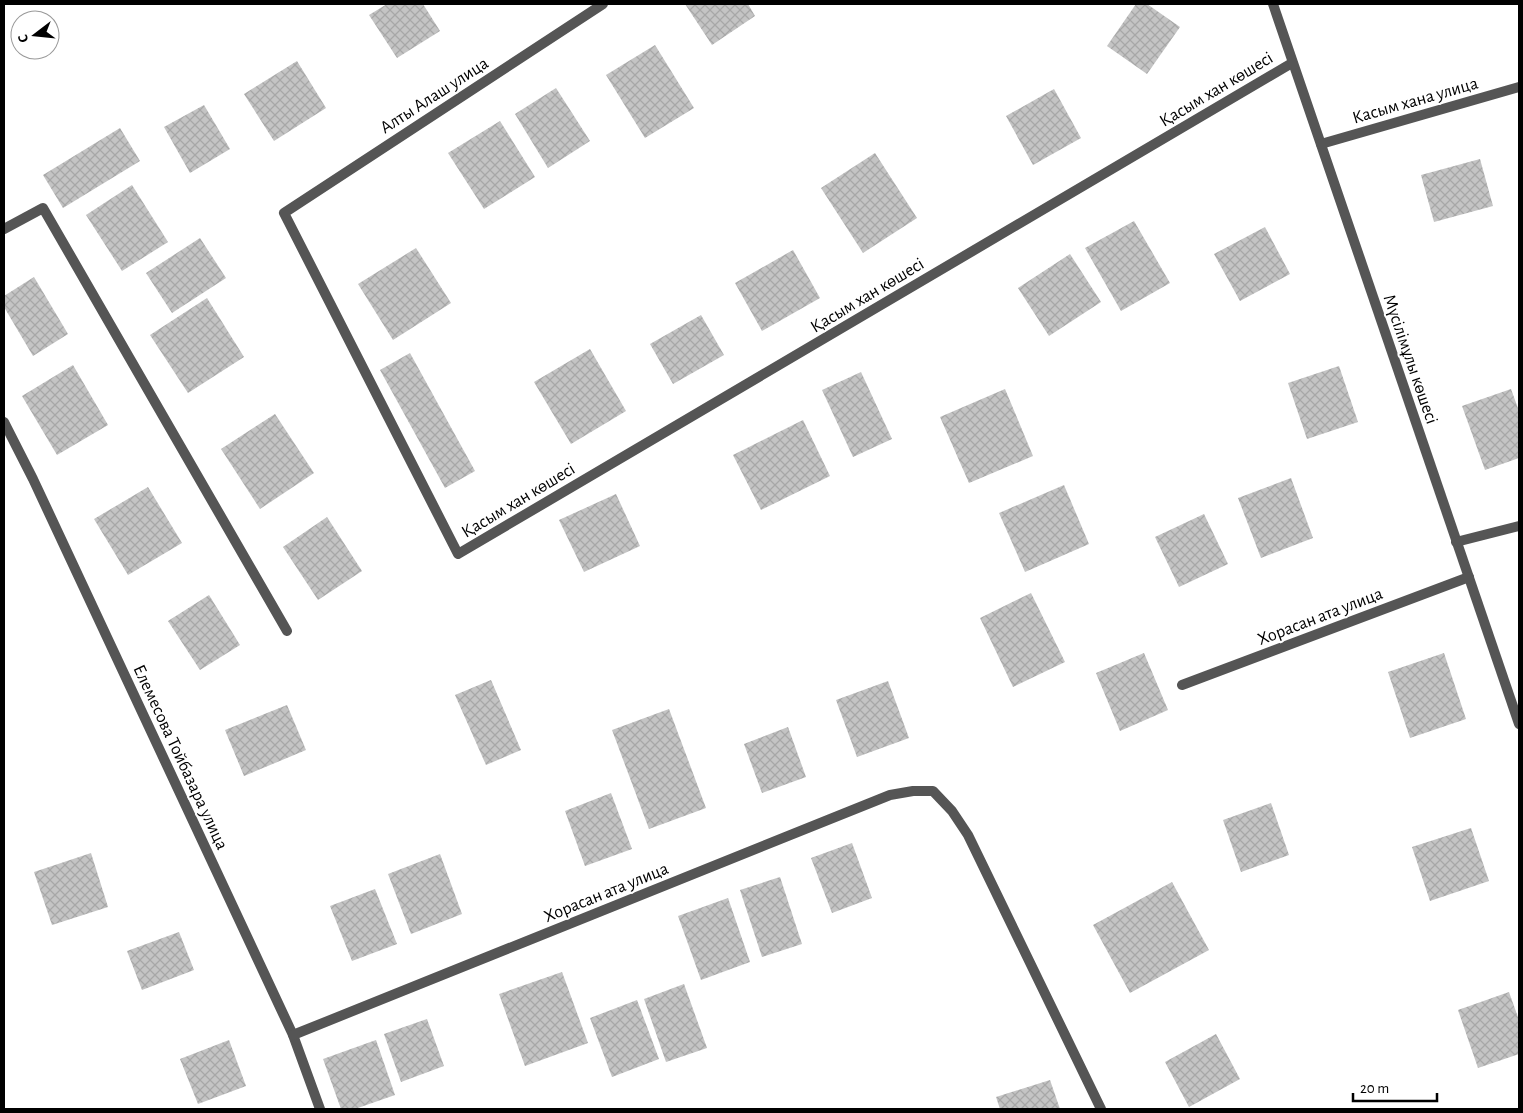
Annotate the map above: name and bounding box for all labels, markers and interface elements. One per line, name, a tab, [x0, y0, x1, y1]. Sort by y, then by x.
north arrow	[10, 10, 60, 60]
text: С	[16, 32, 31, 44]
street label: Қасым хан көшесі	[1157, 49, 1276, 131]
street label: Алты Алаш улица	[377, 54, 492, 137]
street label: Касым хана улица	[1350, 74, 1480, 128]
street label: Қасым хан көшесі	[808, 255, 927, 337]
street label: Мүсілімұлы көшесі	[1379, 292, 1441, 426]
street label: Қасым хан көшесі	[459, 460, 578, 542]
street label: Хорасан ата улица	[1255, 585, 1385, 649]
street label: Елемесова Тойбазара улица	[129, 662, 232, 853]
street label: Хорасан ата улица	[542, 860, 671, 926]
scale bar	[1353, 1070, 1437, 1102]
text: 20 m	[1360, 1081, 1389, 1096]

